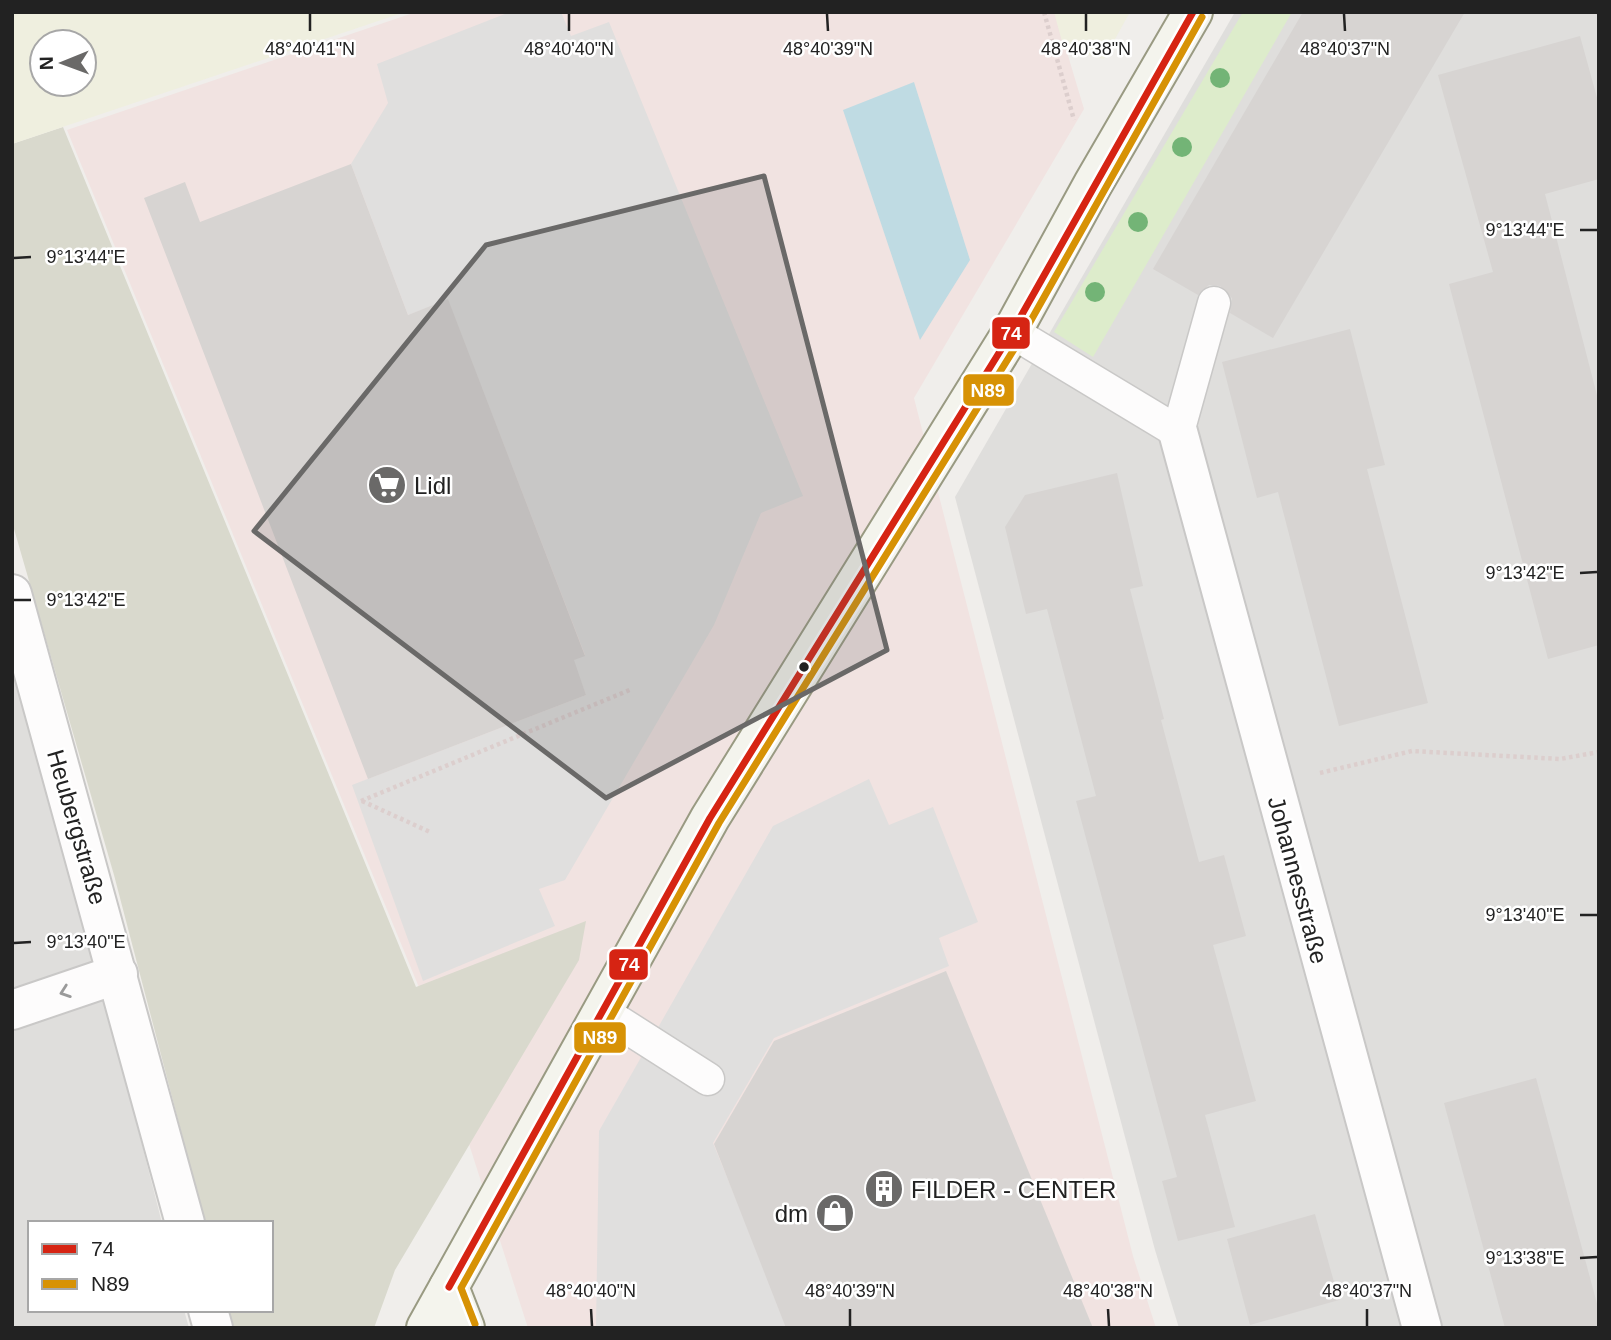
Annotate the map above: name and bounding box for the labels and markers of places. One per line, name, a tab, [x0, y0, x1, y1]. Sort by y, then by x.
supermarket icon: Lidl	[366, 464, 408, 506]
place label: Lidl	[414, 472, 451, 499]
unlabelled marker	[797, 660, 811, 674]
building icon: FILDER - CENTER	[863, 1168, 905, 1210]
place label: FILDER - CENTER	[911, 1176, 1116, 1203]
shop icon: dm	[814, 1192, 856, 1234]
place label: dm	[775, 1200, 808, 1227]

